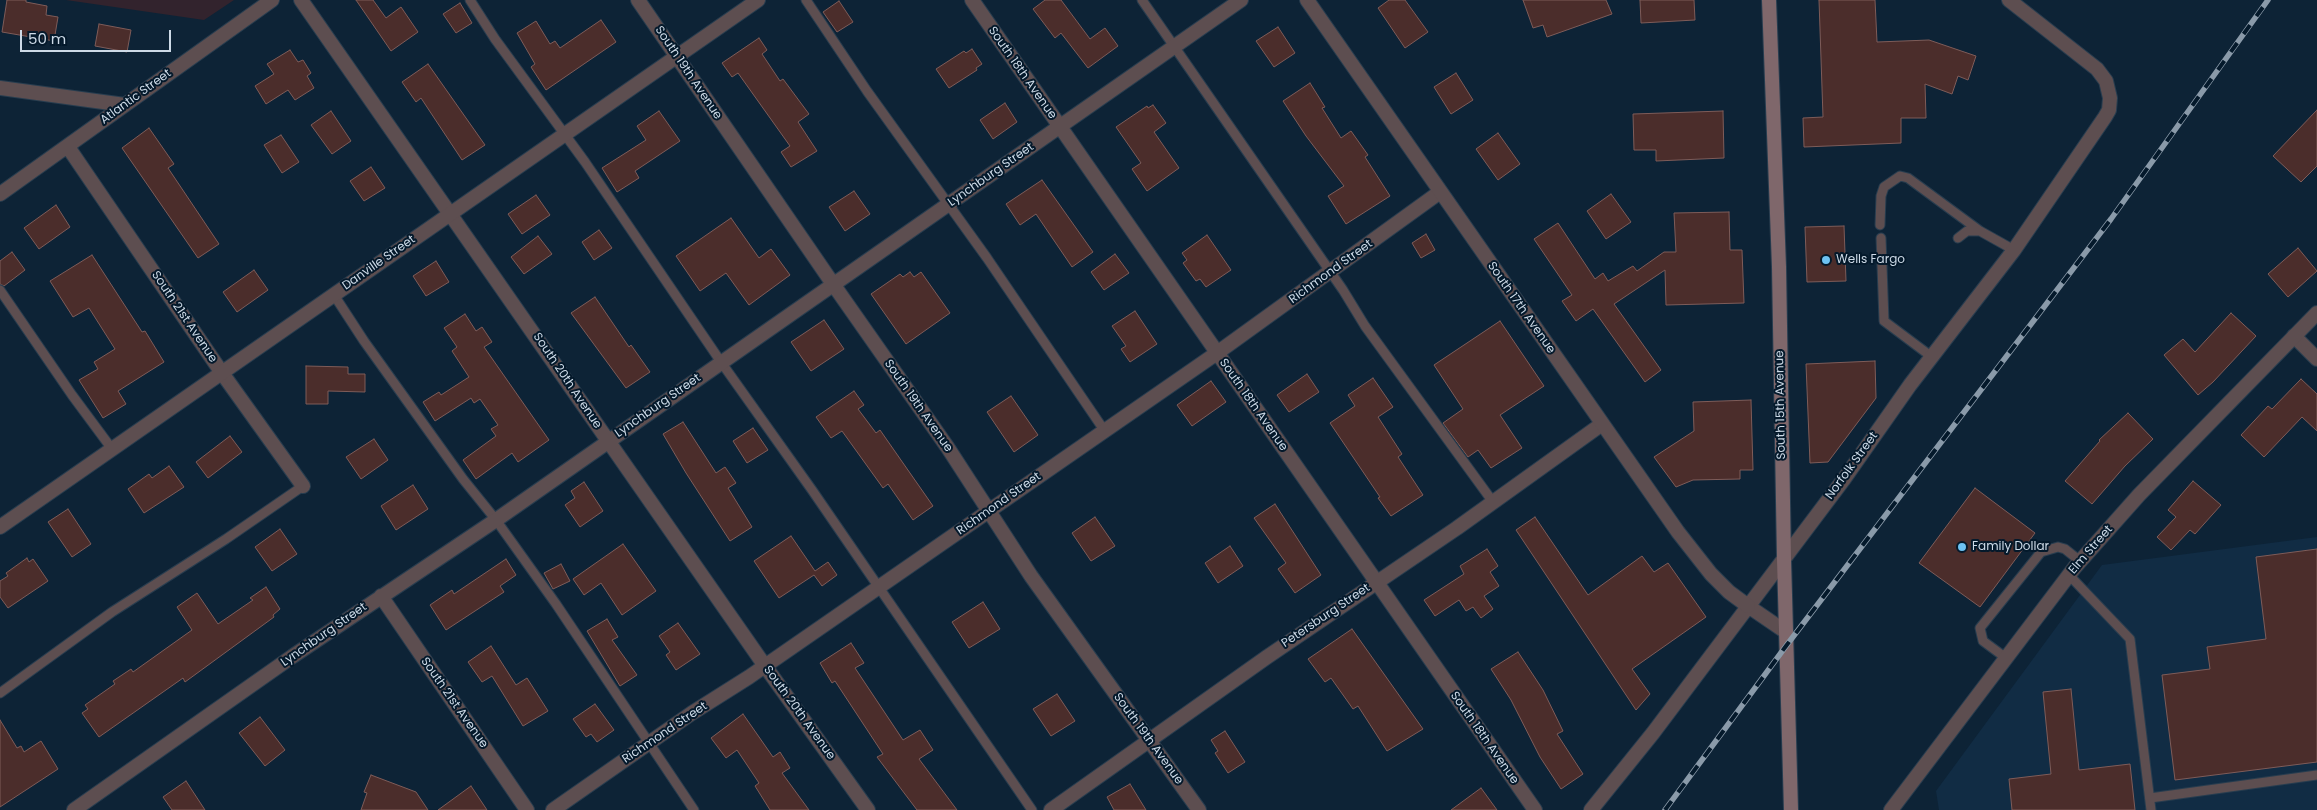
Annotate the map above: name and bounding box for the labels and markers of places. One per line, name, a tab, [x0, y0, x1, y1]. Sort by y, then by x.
place label: Wells Fargo	[1836, 253, 1905, 267]
marker: Wells Fargo	[1820, 254, 1832, 266]
place label: Family Dollar	[1972, 540, 2049, 554]
marker: Family Dollar	[1956, 541, 1968, 553]

